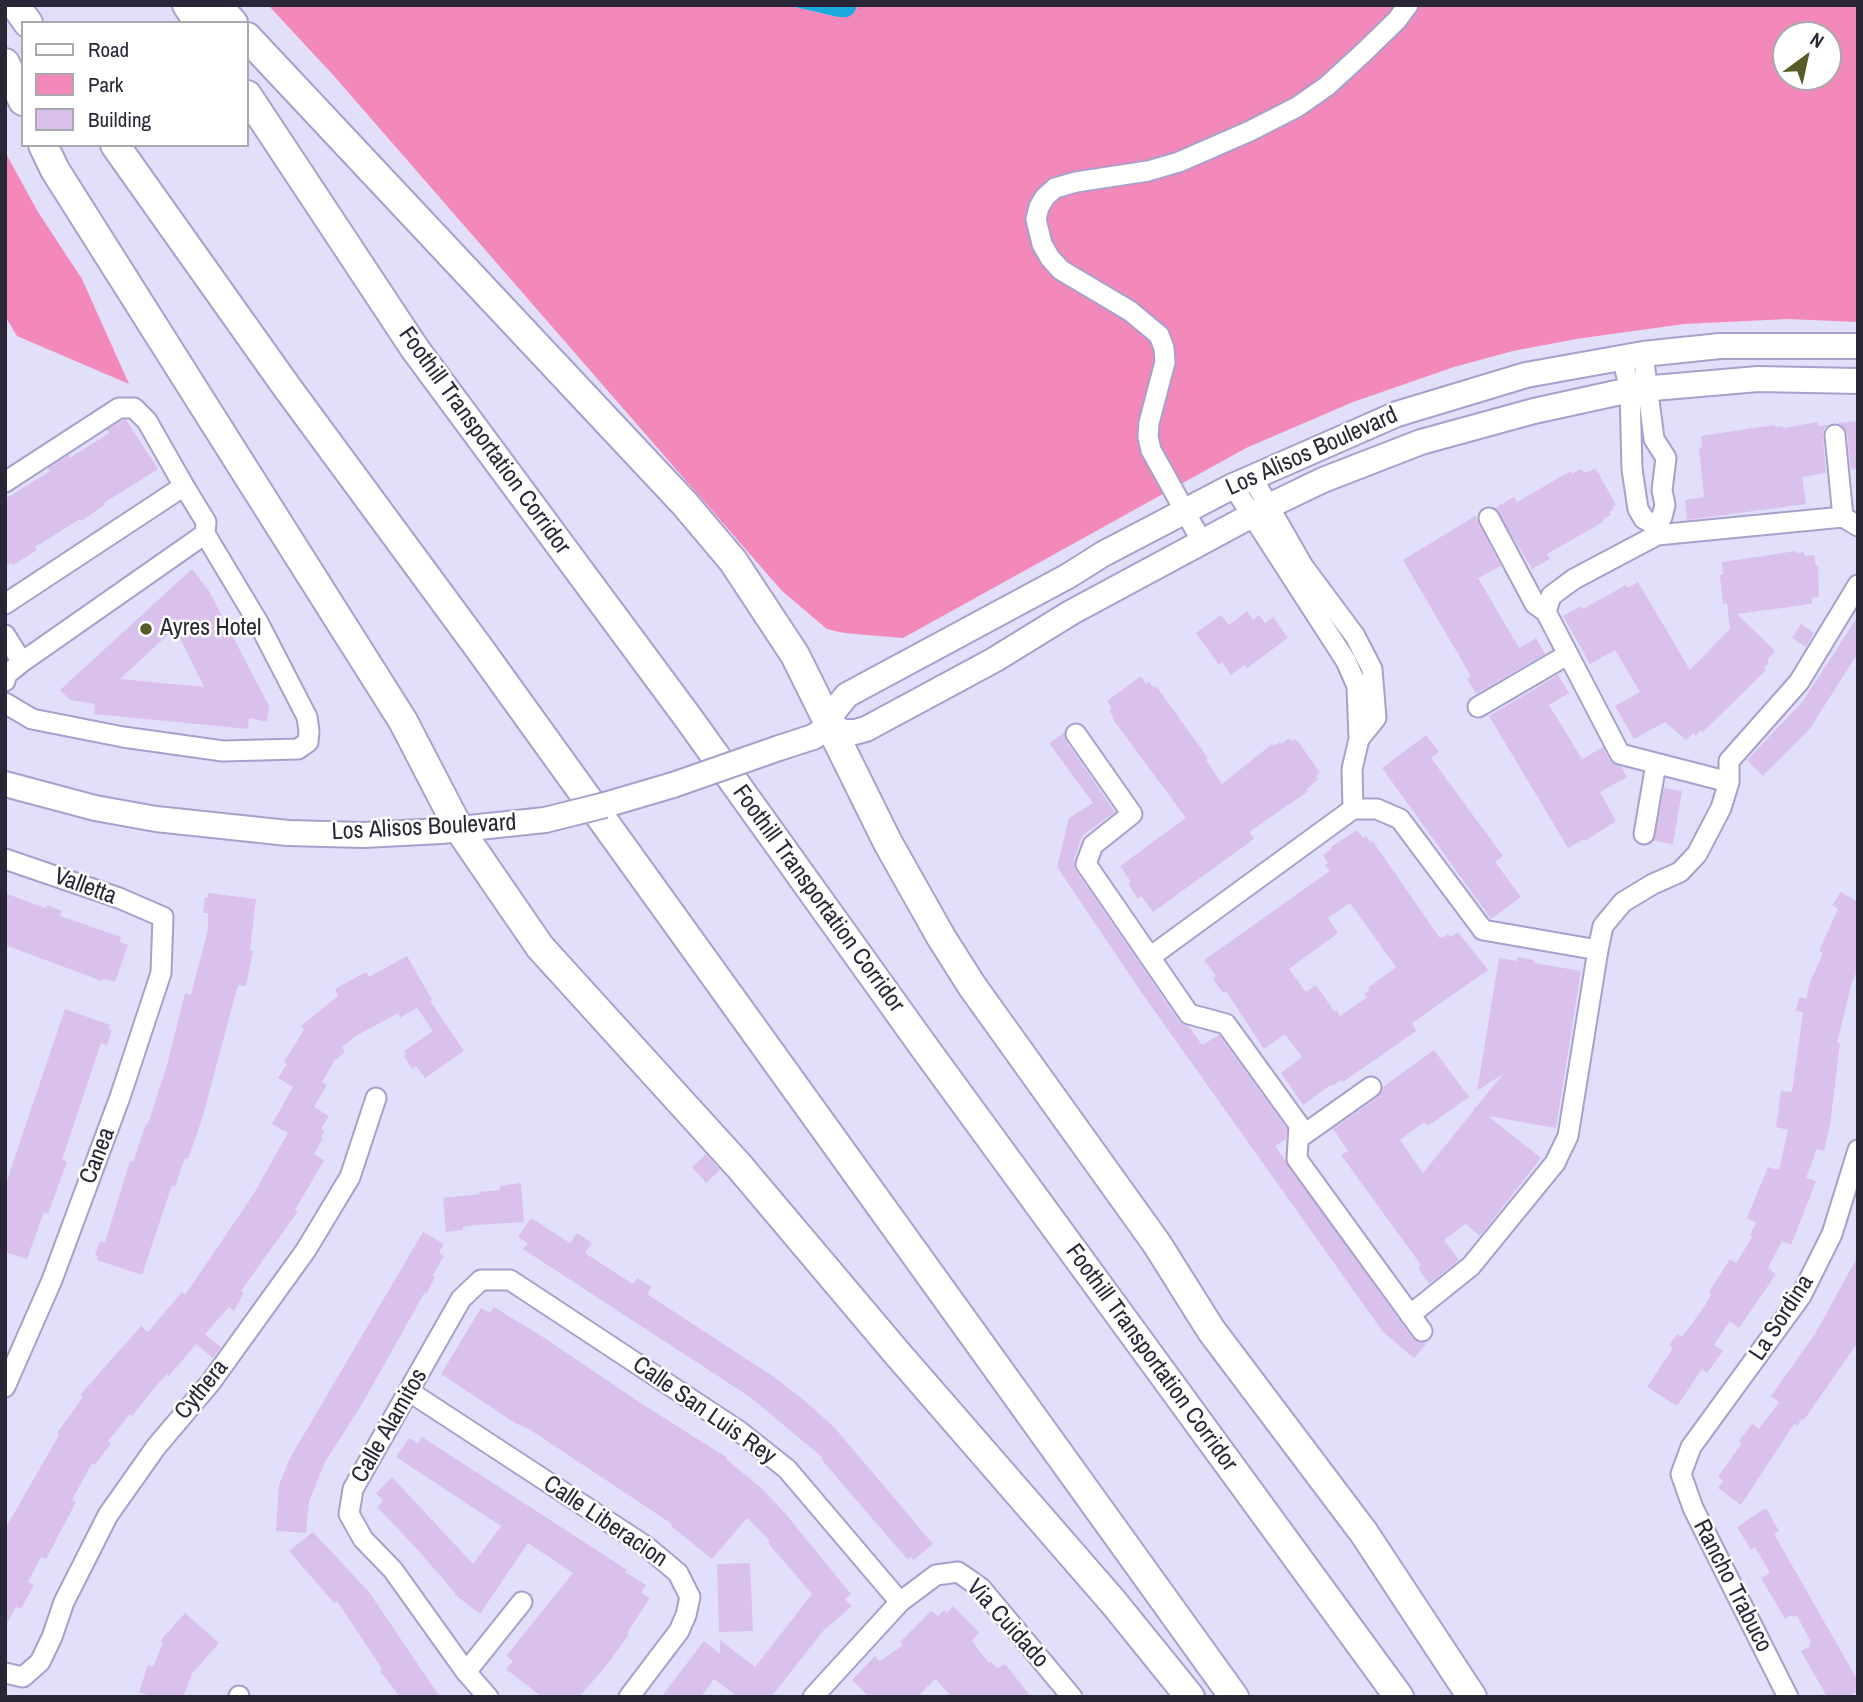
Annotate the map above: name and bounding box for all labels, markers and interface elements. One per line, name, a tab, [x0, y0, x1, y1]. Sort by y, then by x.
legend	[21, 21, 248, 147]
north arrow	[1772, 21, 1842, 91]
text: N	[1806, 26, 1829, 54]
text: Road	[88, 35, 129, 64]
text: Park	[88, 70, 123, 99]
text: Building	[88, 105, 151, 134]
street label: Foothill Transportation Corridor	[392, 322, 576, 560]
street label: Los Alisos Boulevard	[1222, 401, 1402, 503]
place label: Ayres Hotel	[160, 615, 261, 643]
marker: Ayres Hotel	[138, 621, 154, 637]
street label: Foothill Transportation Corridor	[726, 780, 910, 1018]
street label: Los Alisos Boulevard	[331, 809, 517, 847]
street label: Valletta	[50, 862, 120, 912]
street label: Canea	[74, 1124, 122, 1188]
street label: Foothill Transportation Corridor	[1059, 1239, 1243, 1477]
street label: La Sordina	[1744, 1270, 1820, 1366]
street label: Calle San Luis Rey	[627, 1351, 781, 1471]
street label: Cythera	[169, 1354, 235, 1426]
street label: Calle Alamitos	[346, 1364, 434, 1488]
street label: Calle Liberacion	[538, 1470, 672, 1574]
street label: Rancho Trabuco	[1686, 1515, 1778, 1657]
street label: Via Cuidado	[960, 1574, 1054, 1674]

